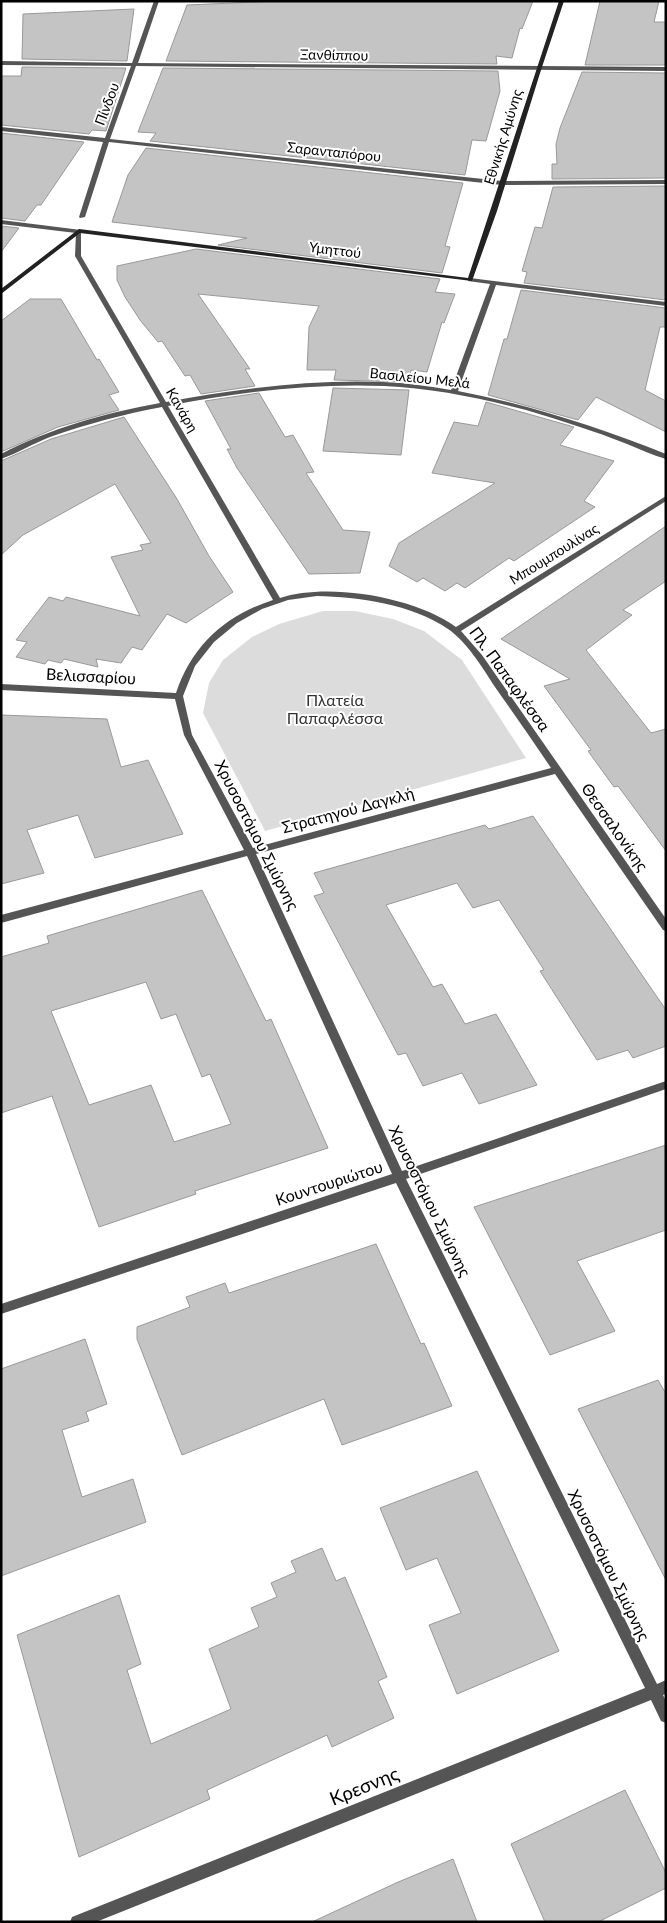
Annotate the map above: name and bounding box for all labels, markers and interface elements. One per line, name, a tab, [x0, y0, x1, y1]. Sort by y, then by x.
street label: Ξανθίππου	[300, 45, 368, 64]
street label: Πίνδου	[91, 80, 122, 128]
street label: Εθνικής Αμύνης	[480, 86, 525, 187]
street label: Σαρανταπόρου	[286, 138, 382, 165]
street label: Υμηττού	[308, 238, 362, 261]
street label: Βασιλείου Μελά	[369, 364, 472, 391]
street label: Κανάρη	[163, 385, 202, 435]
street label: Μπουμπουλίνας	[506, 519, 602, 588]
street label: Πλ. Παπαφλέσσα	[466, 623, 555, 735]
street label: Βελισσαρίου	[46, 664, 136, 687]
park label: Πλατεία Παπαφλέσσα	[287, 690, 384, 727]
street label: Χρυσοστόμου Σμύρνης	[211, 757, 304, 913]
street label: Θεσσαλονίκης	[578, 779, 653, 875]
street label: Στρατηγού Δαγκλή	[280, 783, 416, 836]
street label: Χρυσοστόμου Σμύρνης	[386, 1122, 476, 1280]
street label: Κουντουριώτου	[273, 1156, 385, 1209]
street label: Χρυσοστόμου Σμύρνης	[565, 1486, 655, 1644]
street label: Κρεσνης	[326, 1761, 402, 1810]

